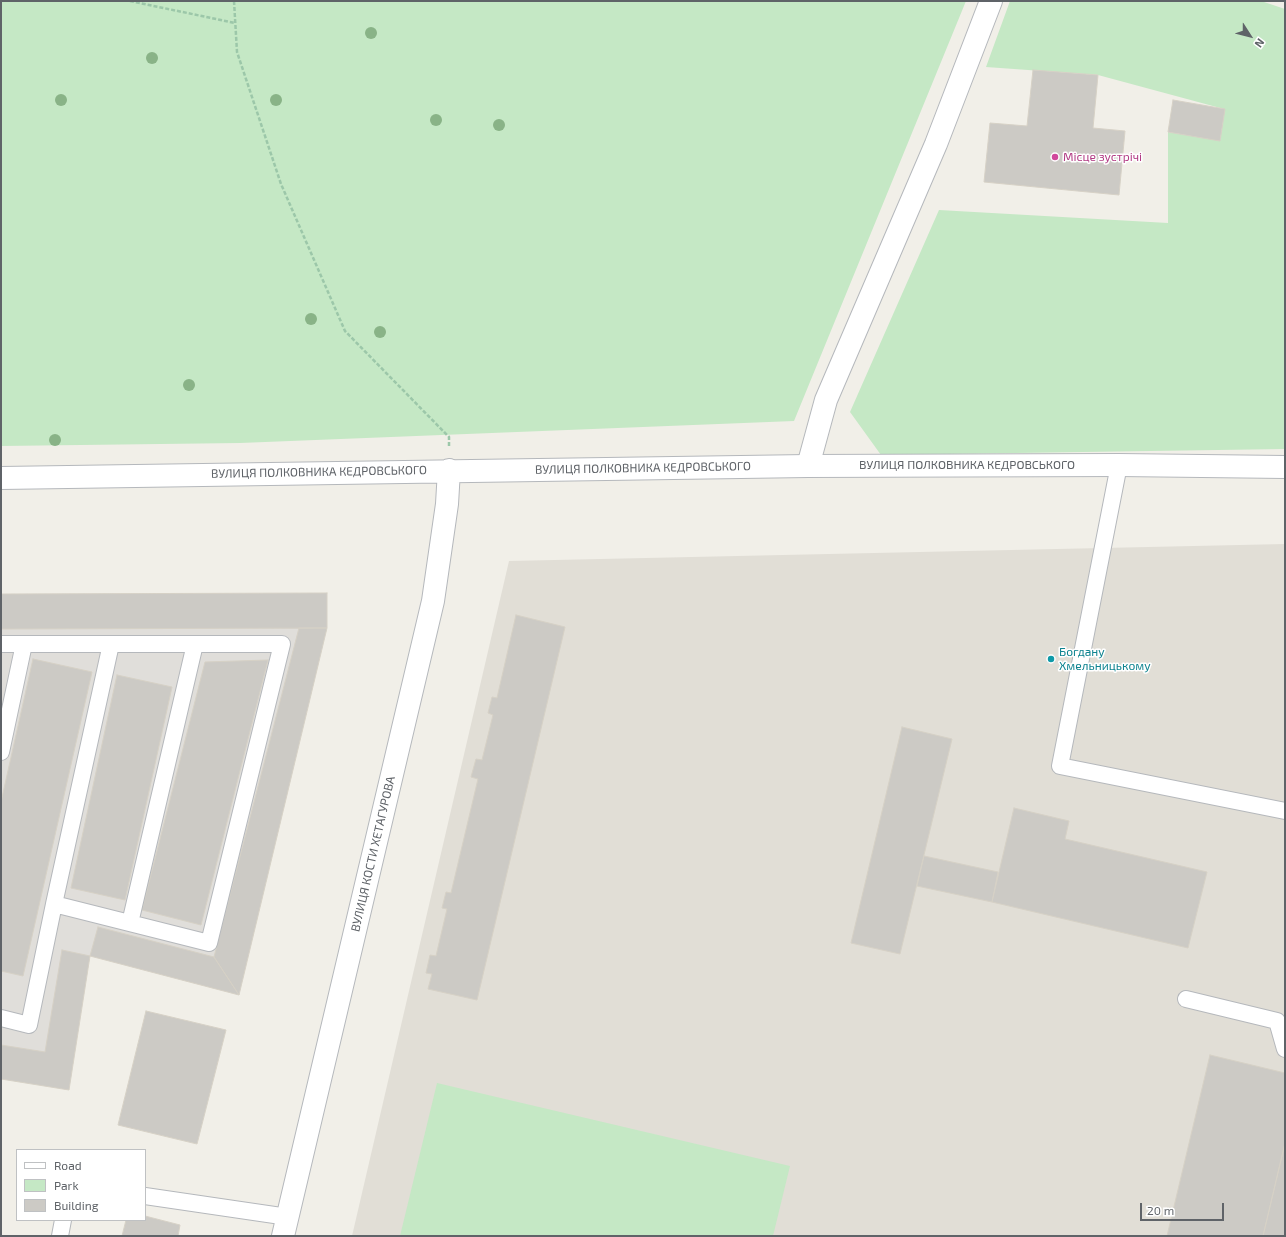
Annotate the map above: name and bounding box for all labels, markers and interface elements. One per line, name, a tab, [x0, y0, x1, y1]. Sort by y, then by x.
north arrow	[1230, 16, 1270, 56]
text: N	[1253, 36, 1268, 50]
place label: Місце зустрічі	[1063, 150, 1142, 164]
marker: Місце зустрічі	[1050, 152, 1060, 162]
street label: ВУЛИЦЯ ПОЛКОВНИКА КЕДРОВСЬКОГО	[859, 458, 1075, 472]
street label: ВУЛИЦЯ ПОЛКОВНИКА КЕДРОВСЬКОГО	[535, 459, 751, 477]
street label: ВУЛИЦЯ ПОЛКОВНИКА КЕДРОВСЬКОГО	[211, 463, 427, 481]
place label: Богдану Хмельницькому	[1059, 645, 1151, 673]
marker: Богдану Хмельницькому	[1046, 654, 1056, 664]
street label: ВУЛИЦЯ КОСТИ ХЕТАГУРОВА	[348, 775, 398, 933]
legend	[16, 1149, 146, 1221]
text: Road	[54, 1158, 82, 1172]
text: Park	[54, 1178, 79, 1192]
scale bar	[1142, 1195, 1226, 1221]
text: Building	[54, 1198, 98, 1212]
text: 20 m	[1147, 1203, 1174, 1217]

